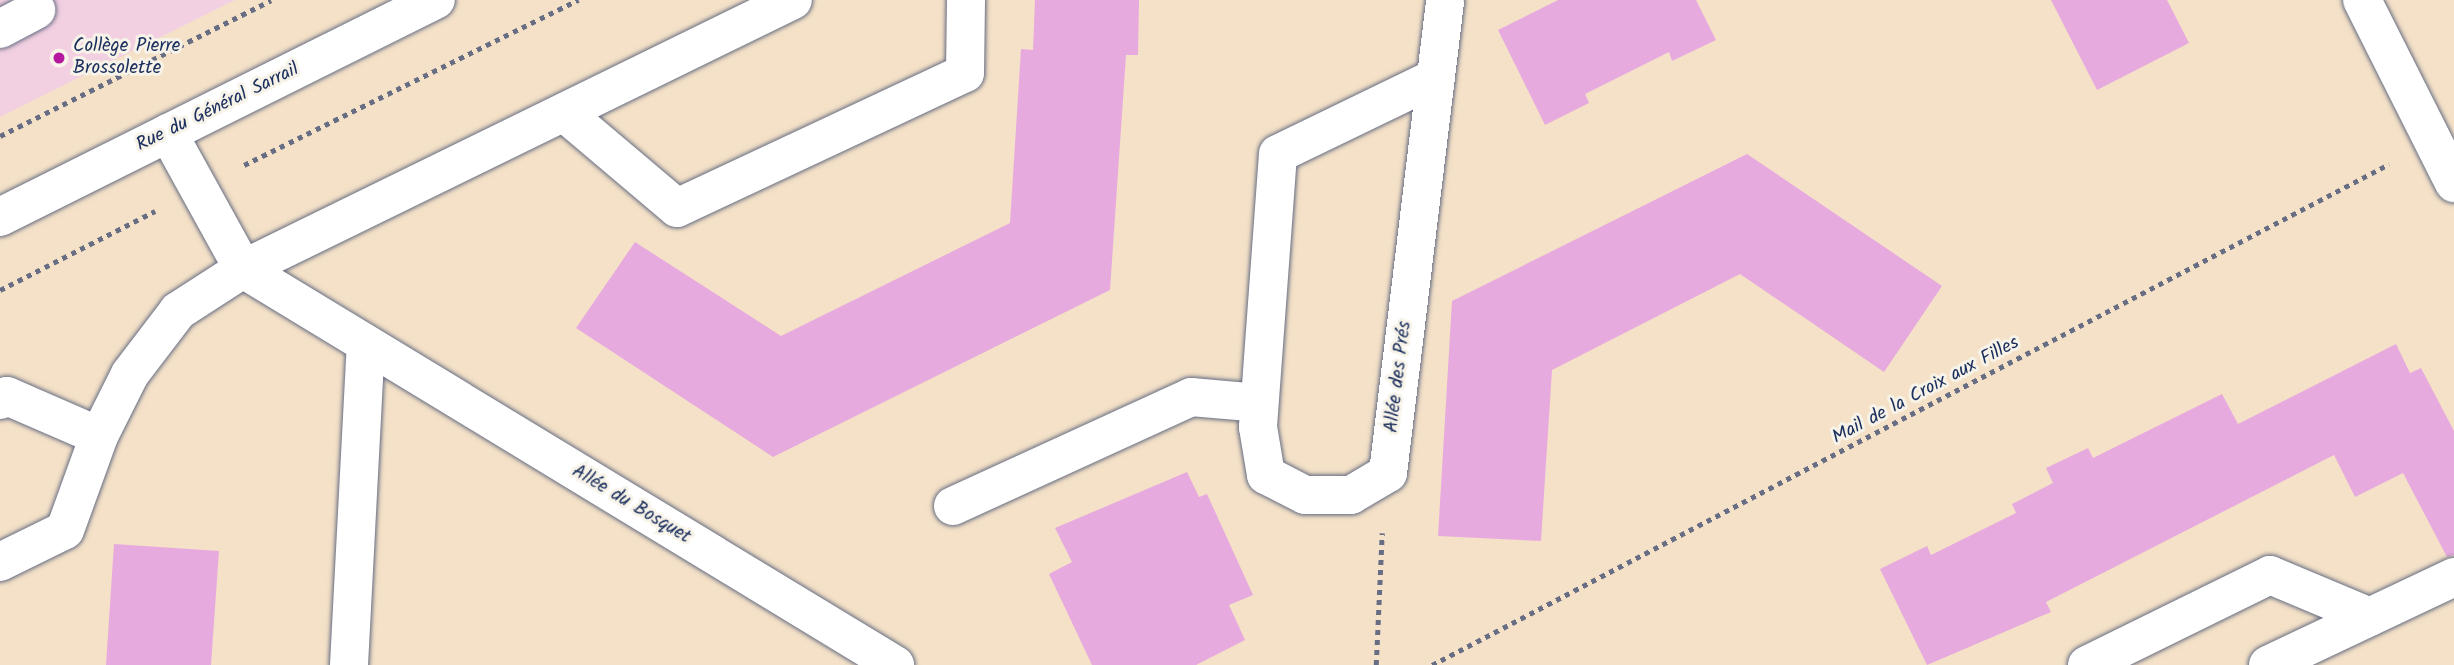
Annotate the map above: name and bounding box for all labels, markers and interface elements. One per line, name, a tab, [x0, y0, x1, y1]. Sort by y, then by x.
place label: Collège Pierre Brossolette	[73, 36, 180, 80]
marker: Collège Pierre Brossolette	[51, 50, 67, 66]
street label: Rue du Général Sarrail	[133, 59, 303, 157]
street label: Allée des Prés	[1381, 320, 1417, 434]
street label: Mail de la Croix aux Filles	[1829, 332, 2023, 450]
street label: Allée du Bosquet	[568, 461, 694, 549]

